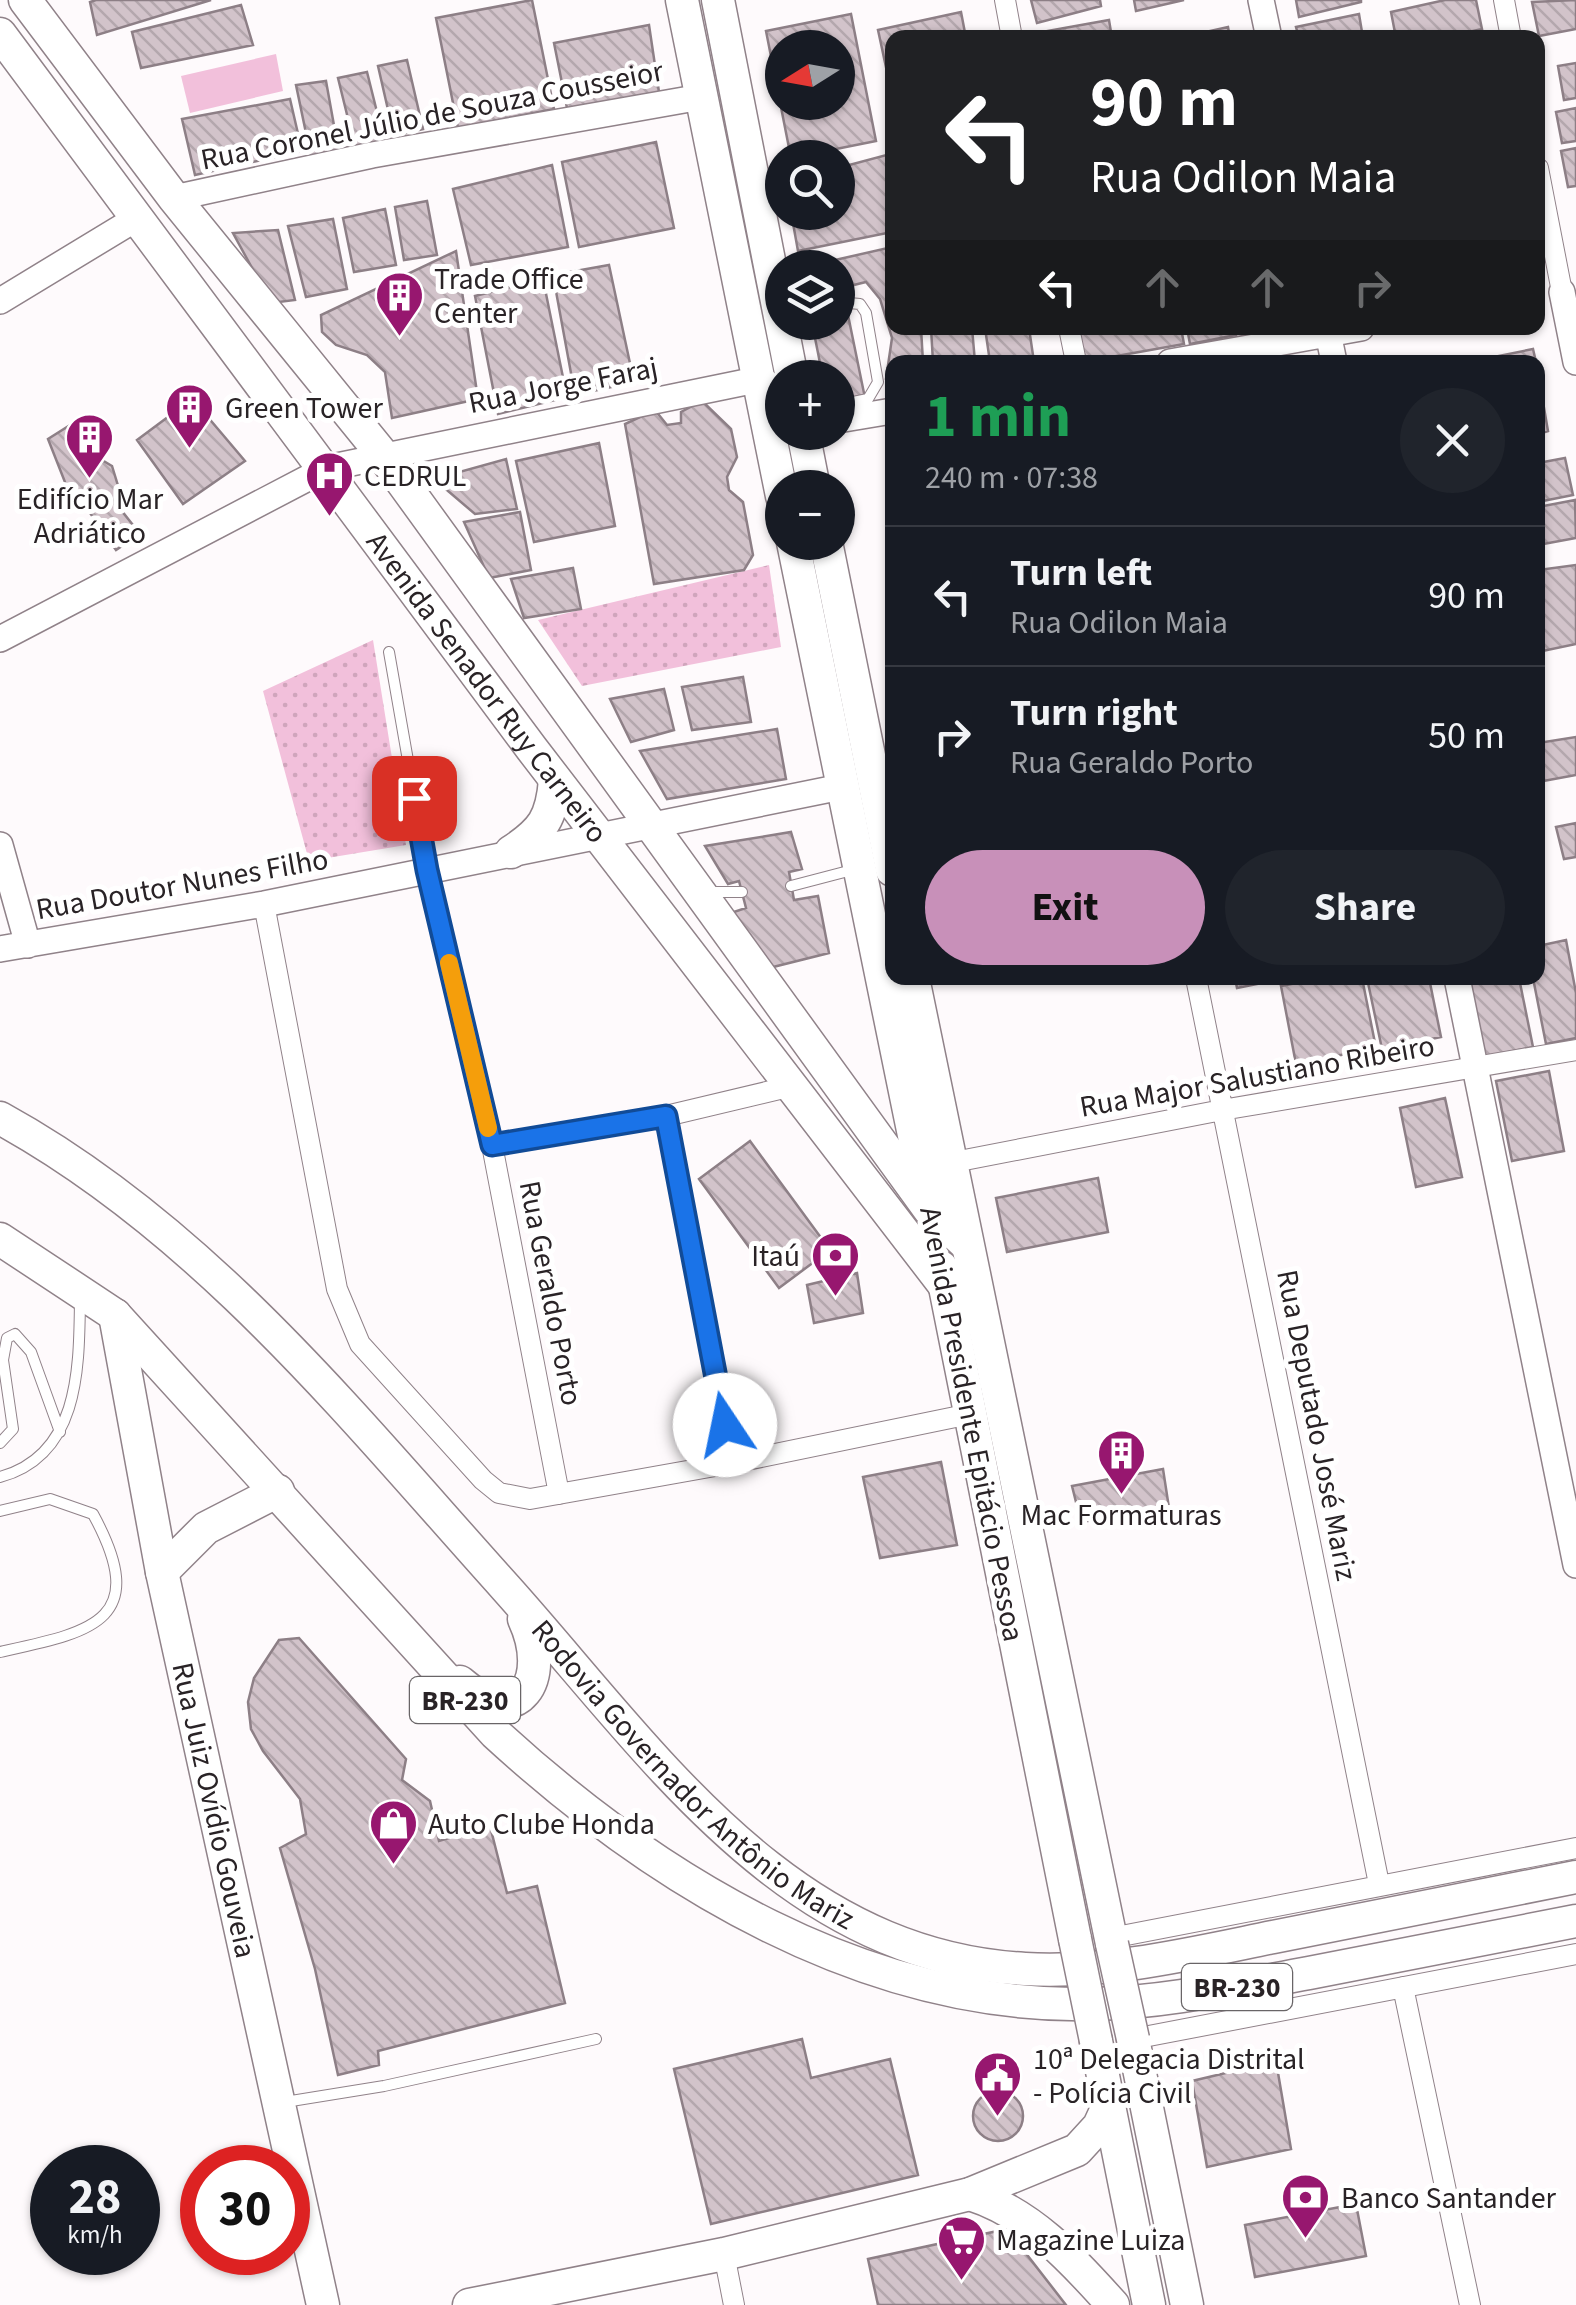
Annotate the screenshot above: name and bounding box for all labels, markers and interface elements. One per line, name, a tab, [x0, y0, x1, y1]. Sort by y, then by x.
north arrow	[765, 30, 855, 120]
map controls	[765, 30, 855, 560]
street label: Rua Coronel Júlio de Souza Cousseior	[197, 49, 668, 181]
text: 90 m	[1090, 53, 1238, 153]
icon: left	[925, 70, 1055, 200]
button: search	[765, 140, 855, 230]
text: Rua Odilon Maia	[1090, 146, 1396, 210]
button: layers	[765, 250, 855, 340]
place label: Trade Office Center	[434, 258, 584, 335]
icon: left	[1030, 260, 1085, 315]
icon: ahead	[1135, 260, 1190, 315]
icon: ahead	[1240, 260, 1295, 315]
icon: right	[1345, 260, 1400, 315]
building icon: Trade Office Center	[373, 270, 425, 338]
street label: Rua Jorge Faraj	[465, 346, 661, 425]
button: +	[765, 360, 855, 450]
text: 1 min	[925, 375, 1071, 460]
building icon: Green Tower	[164, 382, 216, 450]
place label: Green Tower	[225, 387, 383, 430]
button: close	[1400, 388, 1505, 493]
building icon: Edifício Mar Adriático	[64, 412, 116, 480]
hospital icon: CEDRUL	[303, 450, 355, 518]
place label: CEDRUL	[364, 455, 466, 498]
text: 240 m · 07:38	[925, 455, 1098, 501]
button: −	[765, 470, 855, 560]
place label: Edifício Mar Adriático	[17, 478, 164, 555]
street label: Avenida Senador Ruy Carneiro	[356, 523, 618, 852]
text: Turn left	[1010, 546, 1152, 600]
icon: left	[925, 569, 980, 624]
text: 90 m	[1428, 569, 1505, 623]
text: Rua Odilon Maia	[1010, 600, 1228, 646]
text: Turn right	[1010, 686, 1178, 740]
icon: right	[925, 709, 980, 764]
text: 50 m	[1428, 709, 1505, 763]
text: Rua Geraldo Porto	[1010, 740, 1253, 786]
pin	[372, 756, 457, 841]
icon: arrive	[387, 771, 442, 826]
street label: Rua Doutor Nunes Filho	[33, 838, 332, 931]
button: Exit	[925, 850, 1205, 965]
button: Share	[1225, 850, 1505, 965]
street label: Rua Major Salustiano Ribeiro	[1076, 1024, 1438, 1129]
street label: Rua Geraldo Porto	[508, 1177, 593, 1409]
street label: Avenida Presidente Epitácio Pessoa	[908, 1203, 1035, 1645]
bank icon: Itaú	[809, 1230, 861, 1298]
place label: Itaú	[751, 1235, 800, 1278]
street label: Rua Deputado José Mariz	[1265, 1266, 1368, 1584]
position arrow	[673, 1373, 777, 1477]
building icon: Mac Formaturas	[1095, 1428, 1147, 1496]
place label: Mac Formaturas	[1020, 1494, 1222, 1537]
street label: Rodovia Governador Antônio Mariz	[521, 1610, 862, 1941]
street label: Rua Juiz Ovídio Gouveia	[160, 1658, 267, 1962]
road number: BR-230	[410, 1677, 520, 1723]
shop icon: Auto Clube Honda	[367, 1798, 419, 1866]
place label: Auto Clube Honda	[428, 1803, 655, 1846]
road number: BR-230	[1182, 1964, 1292, 2010]
place label: 10ª Delegacia Distrital - Polícia Civil	[1033, 2038, 1305, 2115]
public building icon: 10ª Delegacia Distrital - Polícia Civil	[972, 2050, 1024, 2118]
speed limit sign: 30	[180, 2145, 310, 2275]
text: 28	[69, 2162, 121, 2233]
bank icon: Banco Santander	[1280, 2172, 1332, 2240]
place label: Banco Santander	[1341, 2177, 1557, 2220]
supermarket icon: Magazine Luiza	[935, 2214, 987, 2282]
text: km/h	[67, 2217, 123, 2253]
place label: Magazine Luiza	[996, 2219, 1185, 2262]

